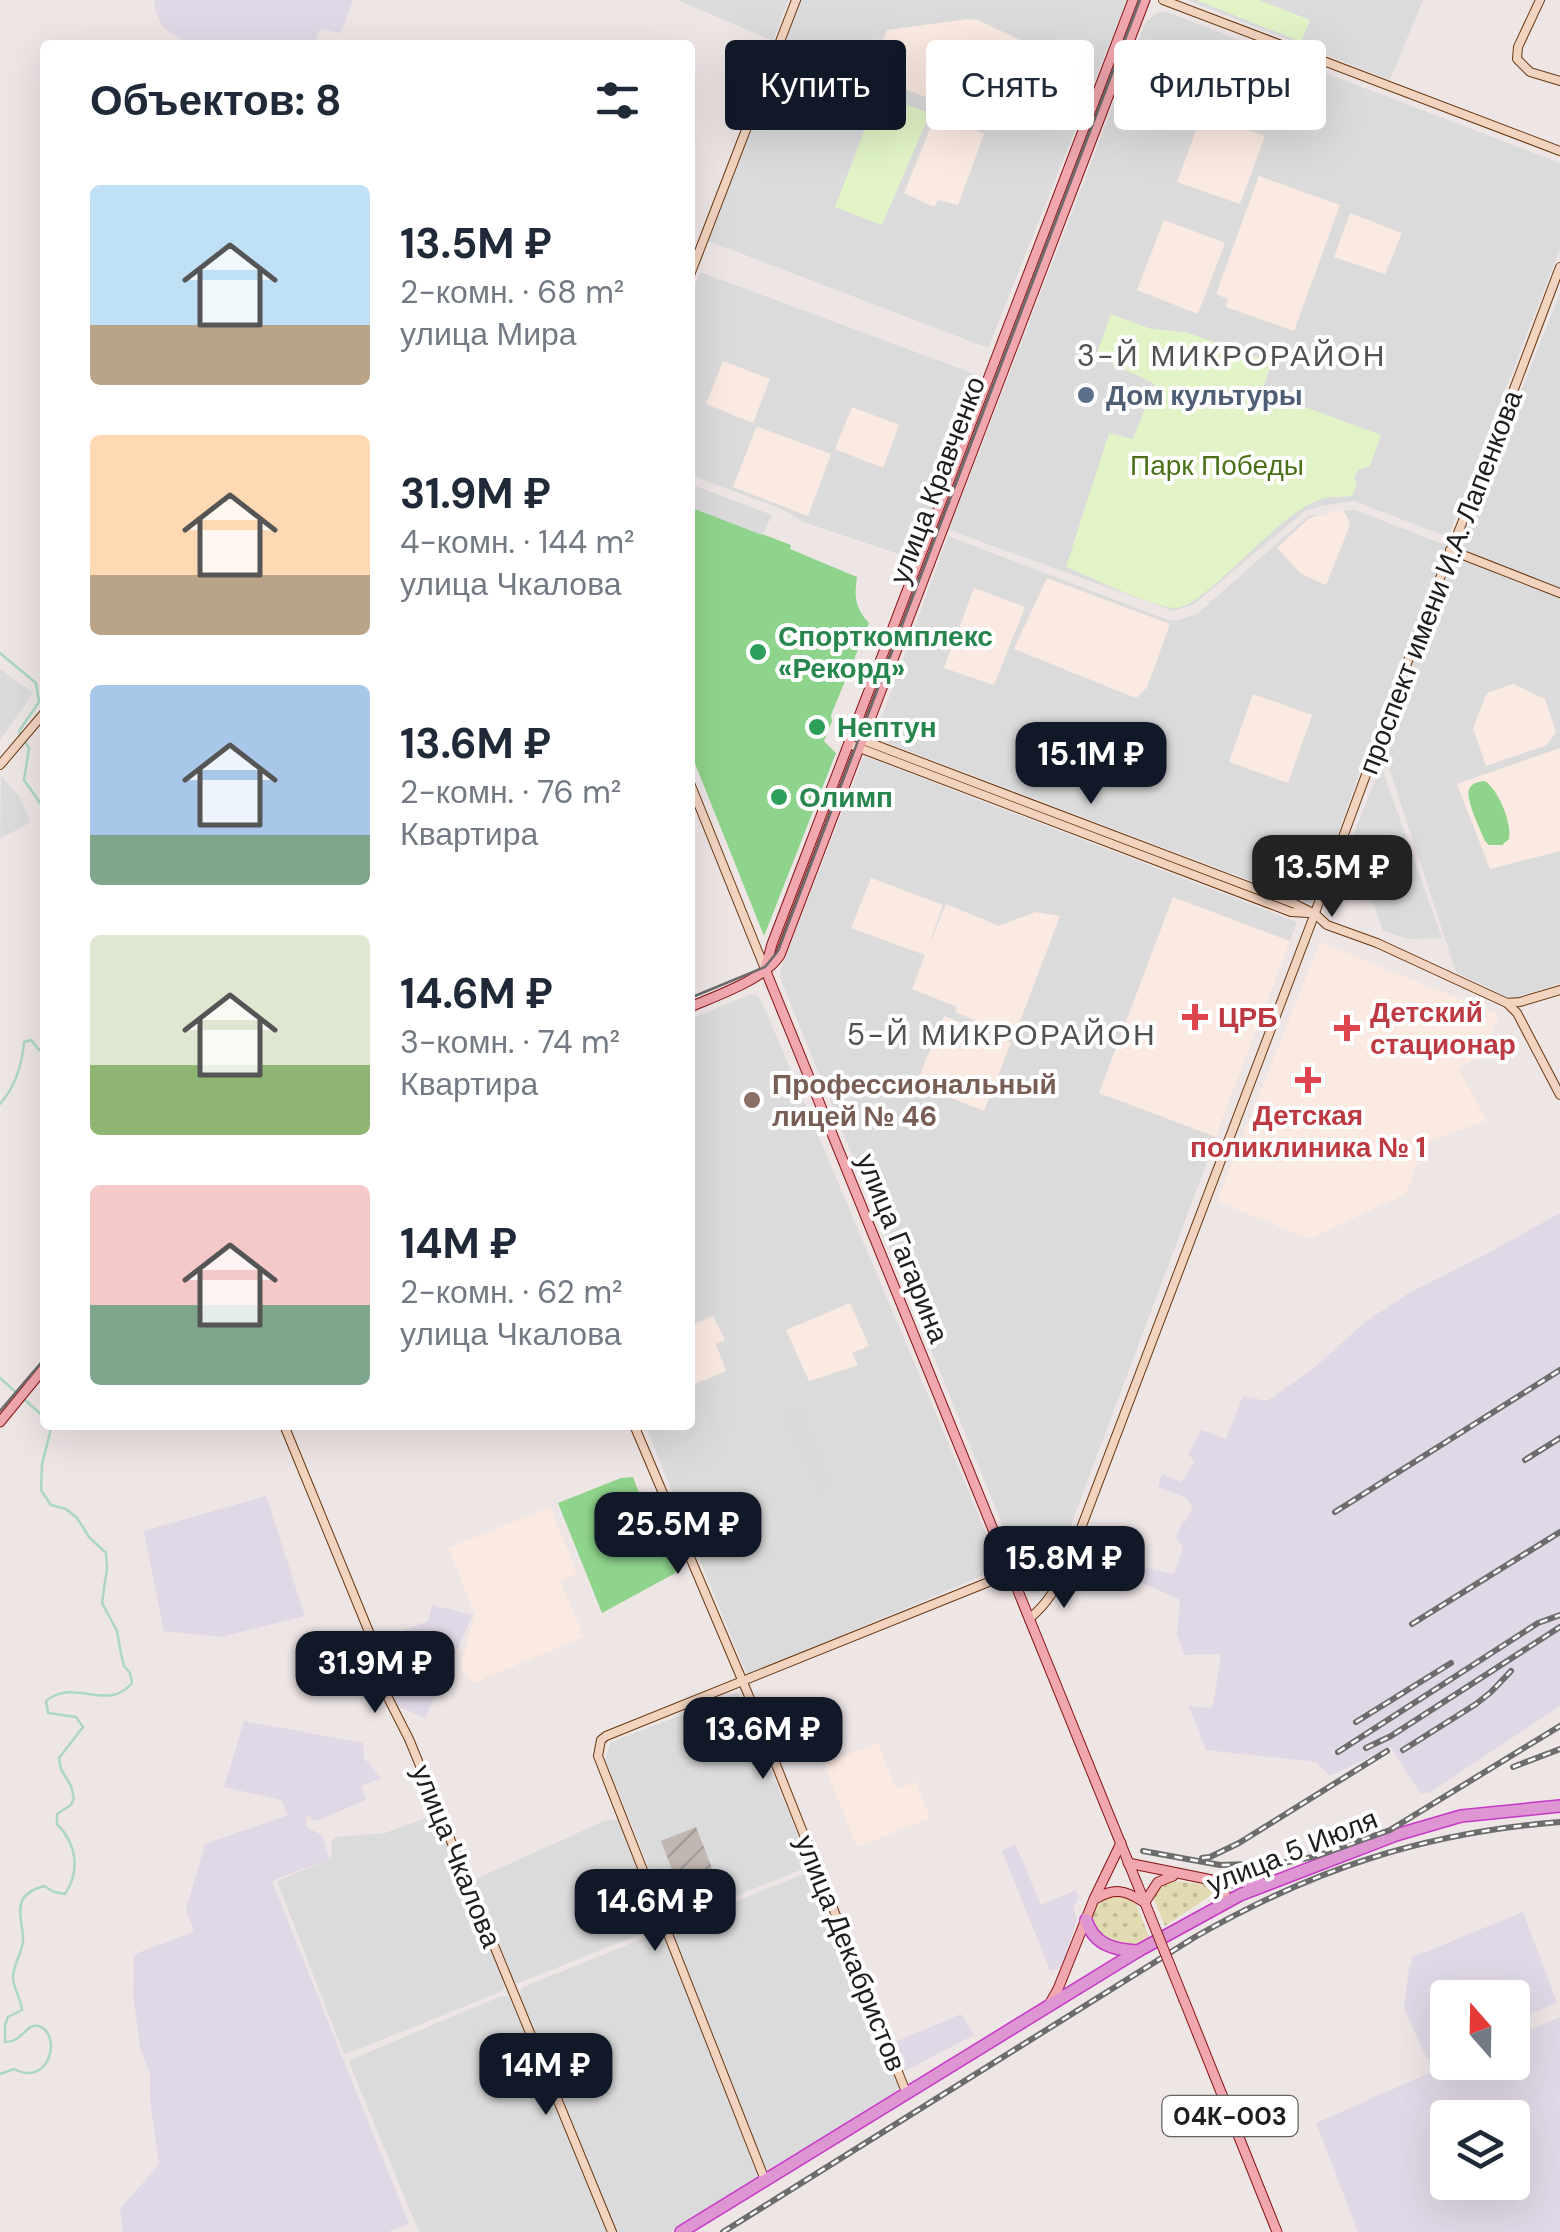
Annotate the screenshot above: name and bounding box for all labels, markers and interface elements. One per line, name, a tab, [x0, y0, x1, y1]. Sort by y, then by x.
chip: Купить	[725, 40, 906, 130]
chip: Снять	[926, 40, 1094, 130]
chip: Фильтры	[1114, 40, 1326, 130]
text: Объектов: 8	[90, 73, 342, 128]
icon: filters	[590, 73, 645, 128]
text: 13.5M ₽	[400, 216, 552, 271]
icon: home	[170, 225, 290, 345]
text: 2-комн. · 68 m²	[400, 271, 624, 313]
text: улица Мира	[400, 313, 577, 355]
district label: 3-Й МИКРОРАЙОН	[1077, 336, 1387, 375]
street label: улица Кравченко	[881, 371, 994, 589]
place label: Дом культуры	[1106, 377, 1303, 414]
marker: Дом культуры	[1075, 384, 1097, 406]
street label: проспект имени И.А. Лапенкова	[1350, 384, 1531, 780]
park label: Парк Победы	[1130, 447, 1304, 484]
text: 31.9M ₽	[400, 466, 551, 521]
icon: home	[170, 475, 290, 595]
text: 4-комн. · 144 m²	[400, 521, 635, 563]
text: улица Чкалова	[400, 563, 622, 605]
place label: Спорткомплекс «Рекорд»	[778, 618, 993, 687]
marker: Спорткомплекс «Рекорд»	[747, 641, 769, 663]
place label: Нептун	[837, 709, 937, 746]
text: 13.6M ₽	[400, 716, 551, 771]
marker: Нептун	[806, 716, 828, 738]
pin: 15.1M ₽	[999, 722, 1183, 807]
icon: home	[170, 725, 290, 845]
text: 15.1M ₽	[1037, 733, 1145, 775]
text: 2-комн. · 76 m²	[400, 771, 621, 813]
place label: Олимп	[799, 779, 893, 816]
marker: Олимп	[768, 786, 790, 808]
text: Квартира	[400, 813, 538, 855]
pin: 13.5M ₽	[1240, 835, 1424, 920]
text: 13.5M ₽	[1274, 846, 1390, 888]
text: 14.6M ₽	[400, 966, 553, 1021]
icon: home	[170, 975, 290, 1095]
place label: Детский стационар	[1370, 994, 1516, 1063]
place label: ЦРБ	[1218, 999, 1277, 1036]
marker: ЦРБ	[1182, 1004, 1208, 1030]
district label: 5-Й МИКРОРАЙОН	[847, 1015, 1157, 1054]
marker: Детский стационар	[1334, 1015, 1360, 1041]
text: 3-комн. · 74 m²	[400, 1021, 620, 1063]
text: Квартира	[400, 1063, 538, 1105]
place label: Профессиональный лицей № 46	[772, 1066, 1057, 1135]
marker: Детская поликлиника № 1	[1295, 1067, 1321, 1093]
marker: Профессиональный лицей № 46	[741, 1089, 763, 1111]
place label: Детская поликлиника № 1	[1190, 1097, 1426, 1166]
street label: улица Гагарина	[848, 1148, 957, 1349]
text: 14M ₽	[400, 1216, 517, 1271]
icon: home	[170, 1225, 290, 1345]
text: 2-комн. · 62 m²	[400, 1271, 623, 1313]
text: улица Чкалова	[400, 1313, 622, 1355]
pin: 25.5M ₽	[586, 1492, 770, 1577]
text: 25.5M ₽	[616, 1503, 740, 1545]
pin: 15.8M ₽	[972, 1526, 1156, 1611]
text: 15.8M ₽	[1006, 1537, 1122, 1579]
pin: 31.9M ₽	[283, 1631, 467, 1716]
text: 31.9M ₽	[318, 1642, 432, 1684]
pin: 13.6M ₽	[671, 1697, 855, 1782]
text: 13.6M ₽	[705, 1708, 821, 1750]
street label: улица Чкалова	[403, 1759, 510, 1953]
street label: улица 5 Июля	[1201, 1800, 1383, 1903]
street label: улица Декабристов	[786, 1830, 915, 2077]
pin: 14.6M ₽	[563, 1869, 747, 1954]
text: 14.6M ₽	[597, 1880, 713, 1922]
north arrow	[1430, 1980, 1530, 2080]
map controls	[1430, 1980, 1530, 2200]
pin: 14M ₽	[476, 2033, 616, 2118]
text: 14M ₽	[501, 2044, 591, 2086]
road number: 04К-003	[1162, 2096, 1298, 2136]
button: layers	[1430, 2100, 1530, 2200]

